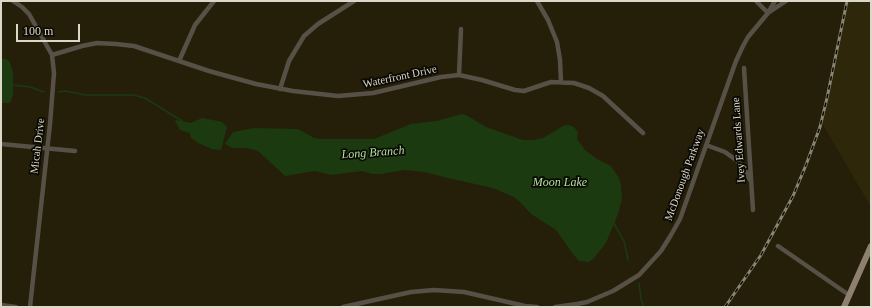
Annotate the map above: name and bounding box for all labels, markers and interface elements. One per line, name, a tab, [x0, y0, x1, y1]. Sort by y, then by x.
scale bar	[18, 16, 82, 42]
text: 100 m	[23, 24, 53, 38]
street label: Waterfront Drive	[362, 63, 438, 91]
street label: Ivey Edwards Lane	[729, 97, 749, 183]
street label: Micah Drive	[28, 117, 48, 175]
street label: McDonough Parkway	[662, 127, 708, 223]
water label: Long Branch	[341, 144, 405, 162]
water label: Moon Lake	[533, 176, 587, 190]

